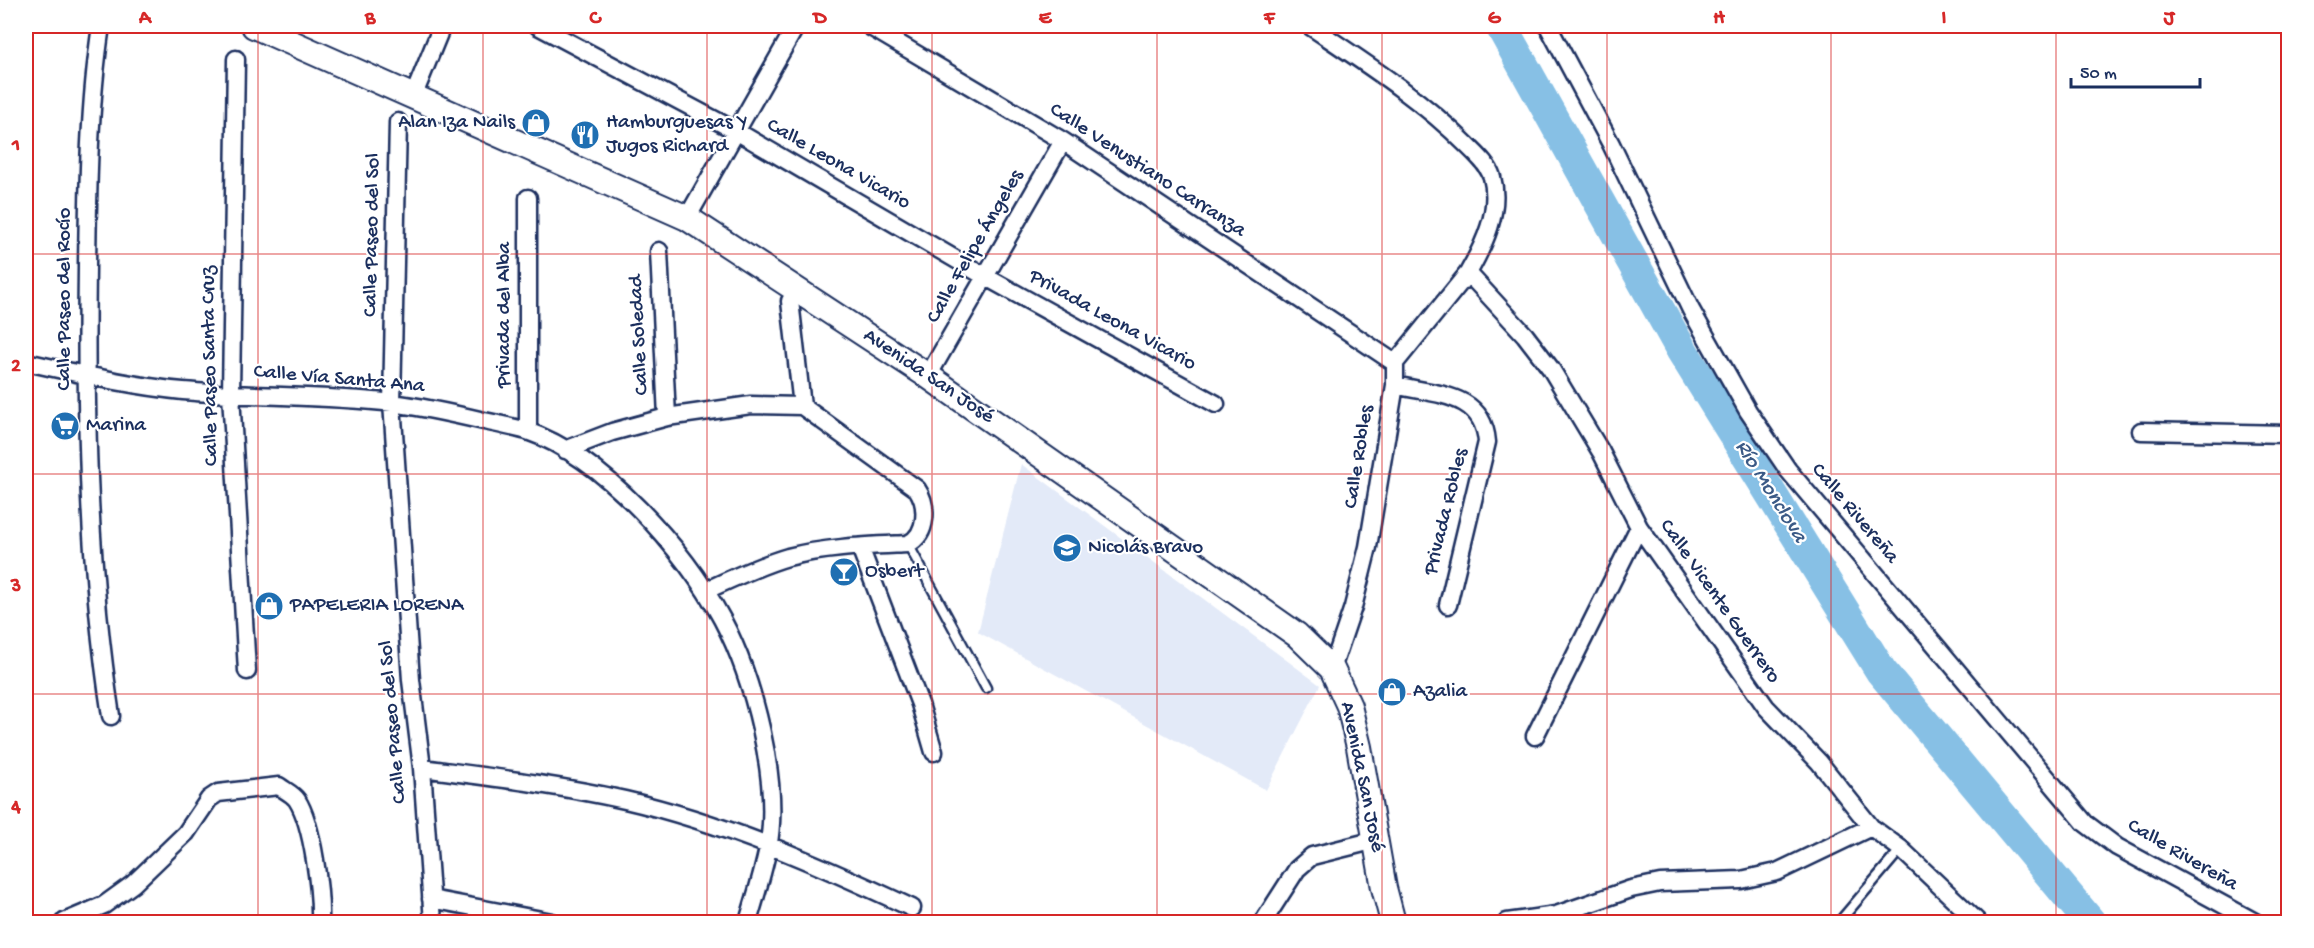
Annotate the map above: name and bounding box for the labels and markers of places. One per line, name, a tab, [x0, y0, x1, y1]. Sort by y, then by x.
shop icon: Alan Iza Nails	[520, 107, 552, 139]
place label: Alan Iza Nails	[398, 111, 516, 136]
place label: Hamburguesas Y Jugos Richard	[606, 111, 747, 160]
restaurant icon: Hamburguesas Y Jugos Richard	[569, 119, 601, 151]
supermarket icon: Marina	[49, 410, 81, 442]
place label: Marina	[86, 414, 147, 439]
school or university icon: Nicolás Bravo	[1051, 532, 1083, 564]
place label: Nicolás Bravo	[1088, 536, 1203, 561]
bar icon: Osbert	[828, 556, 860, 588]
place label: Osbert	[865, 560, 926, 585]
shop icon: PAPELERIA LORENA	[253, 590, 285, 622]
place label: PAPELERIA LORENA	[289, 594, 465, 619]
shop icon: Azalia	[1376, 676, 1408, 708]
place label: Azalia	[1413, 680, 1468, 705]

